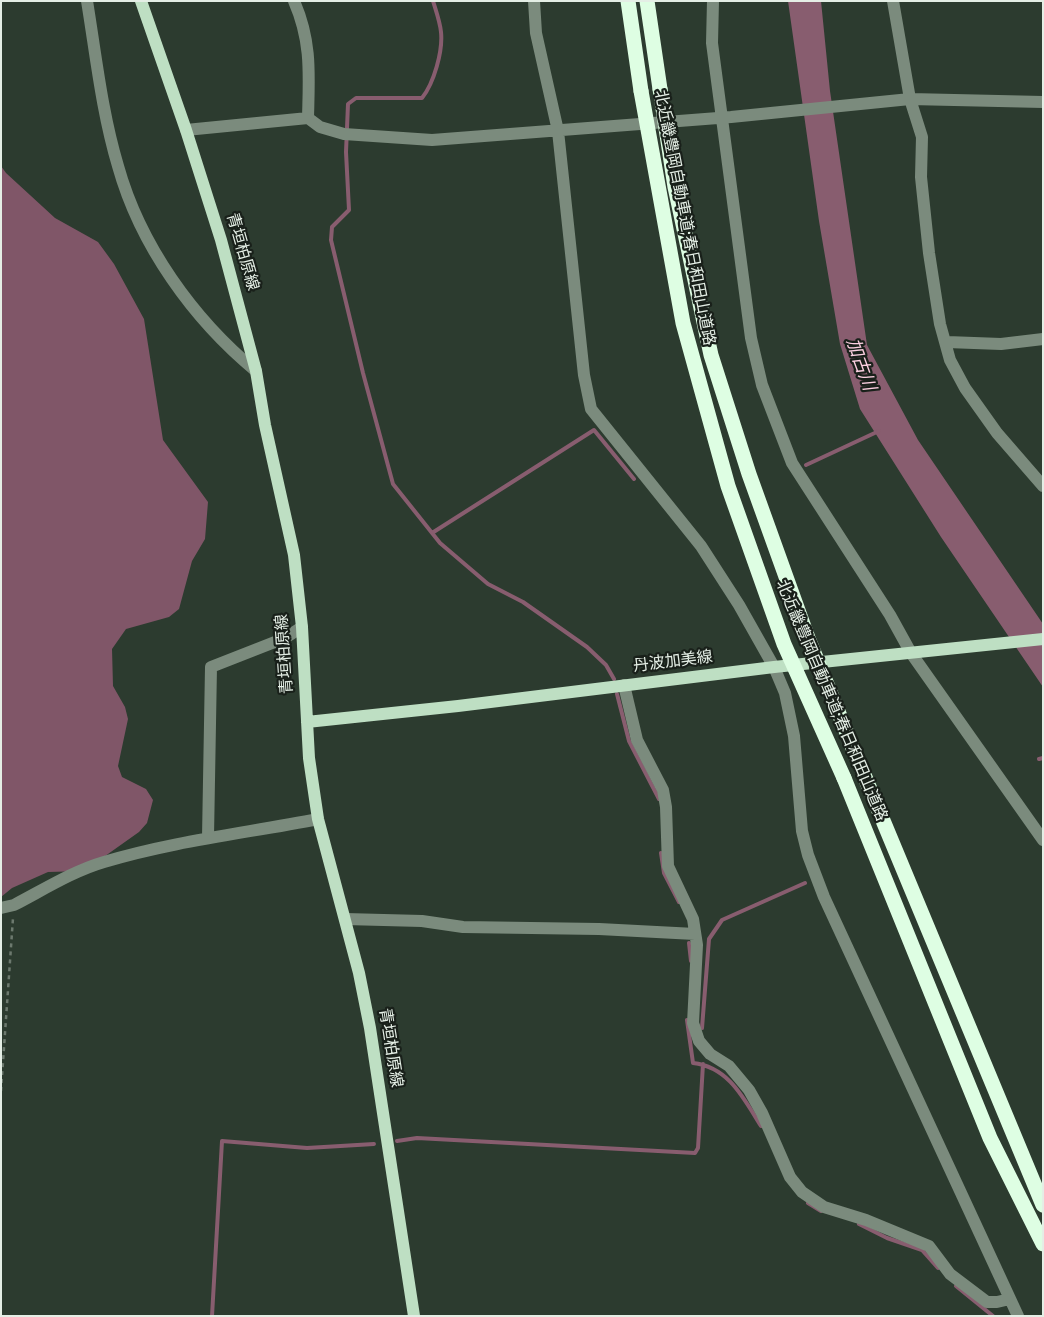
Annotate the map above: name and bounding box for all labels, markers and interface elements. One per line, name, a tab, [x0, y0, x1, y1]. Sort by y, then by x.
street label: 北近畿豊岡自動車道;春日和田山道路	[649, 89, 717, 347]
street label: 青垣柏原線	[221, 211, 261, 293]
water label: 加古川	[840, 336, 878, 394]
street label: 北近畿豊岡自動車道;春日和田山道路	[770, 578, 890, 824]
street label: 青垣柏原線	[274, 613, 298, 695]
street label: 丹波加美線	[632, 649, 714, 677]
street label: 青垣柏原線	[373, 1007, 405, 1089]

